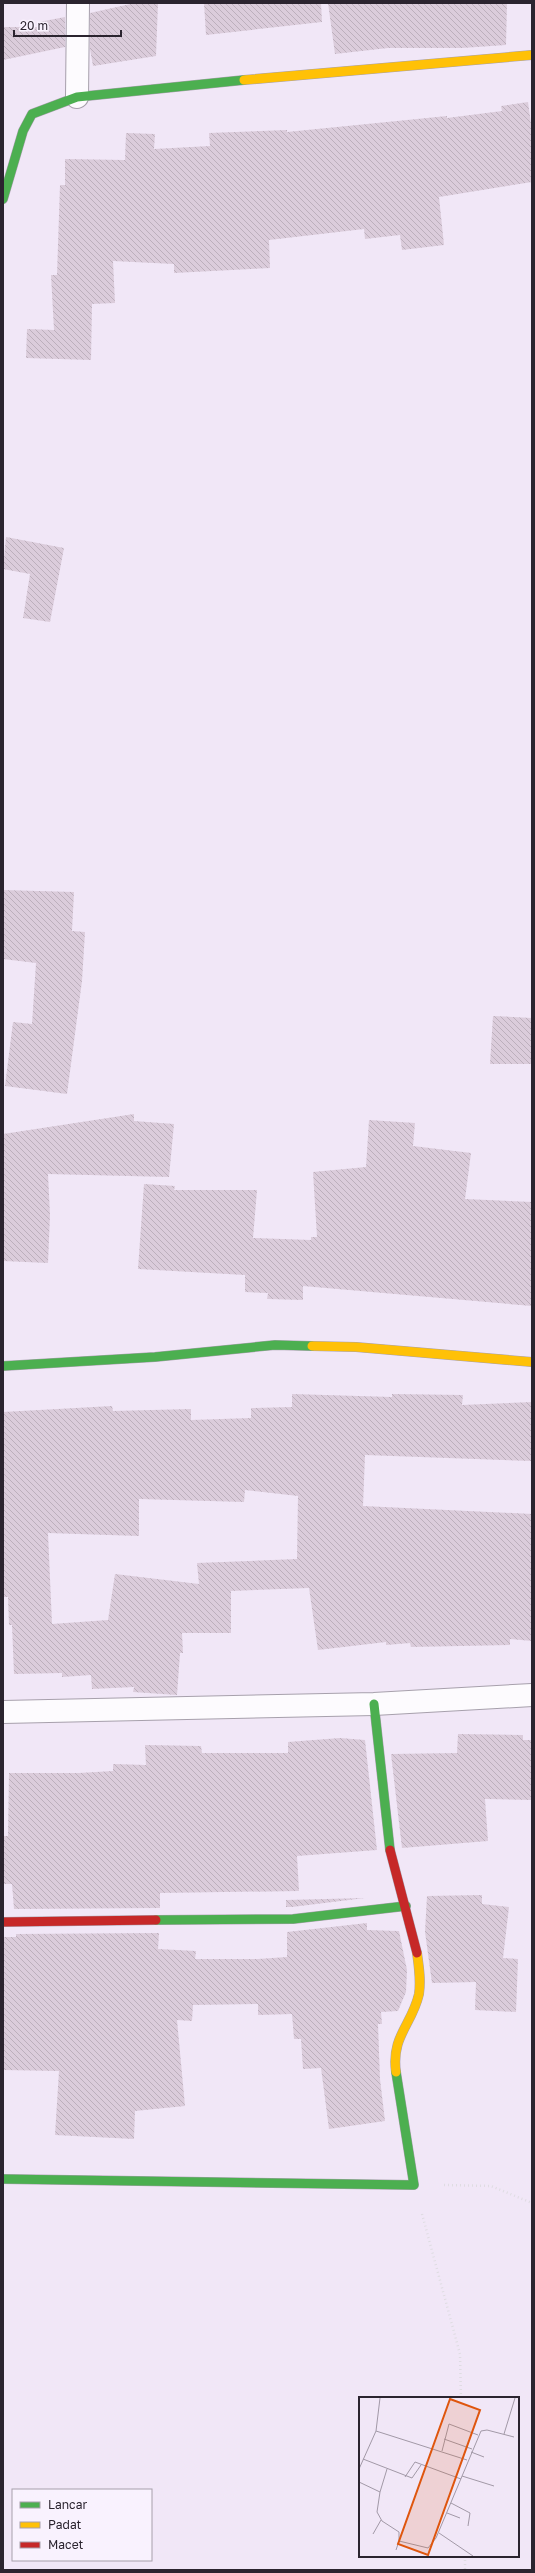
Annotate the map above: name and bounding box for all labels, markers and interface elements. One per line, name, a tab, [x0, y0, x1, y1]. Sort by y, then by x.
scale bar	[14, 12, 121, 38]
text: 20 m	[20, 18, 48, 33]
inset map	[359, 2397, 519, 2557]
legend	[12, 2489, 152, 2561]
text: Lancar	[48, 2497, 87, 2512]
text: Padat	[48, 2517, 82, 2532]
text: Macet	[48, 2537, 84, 2552]

